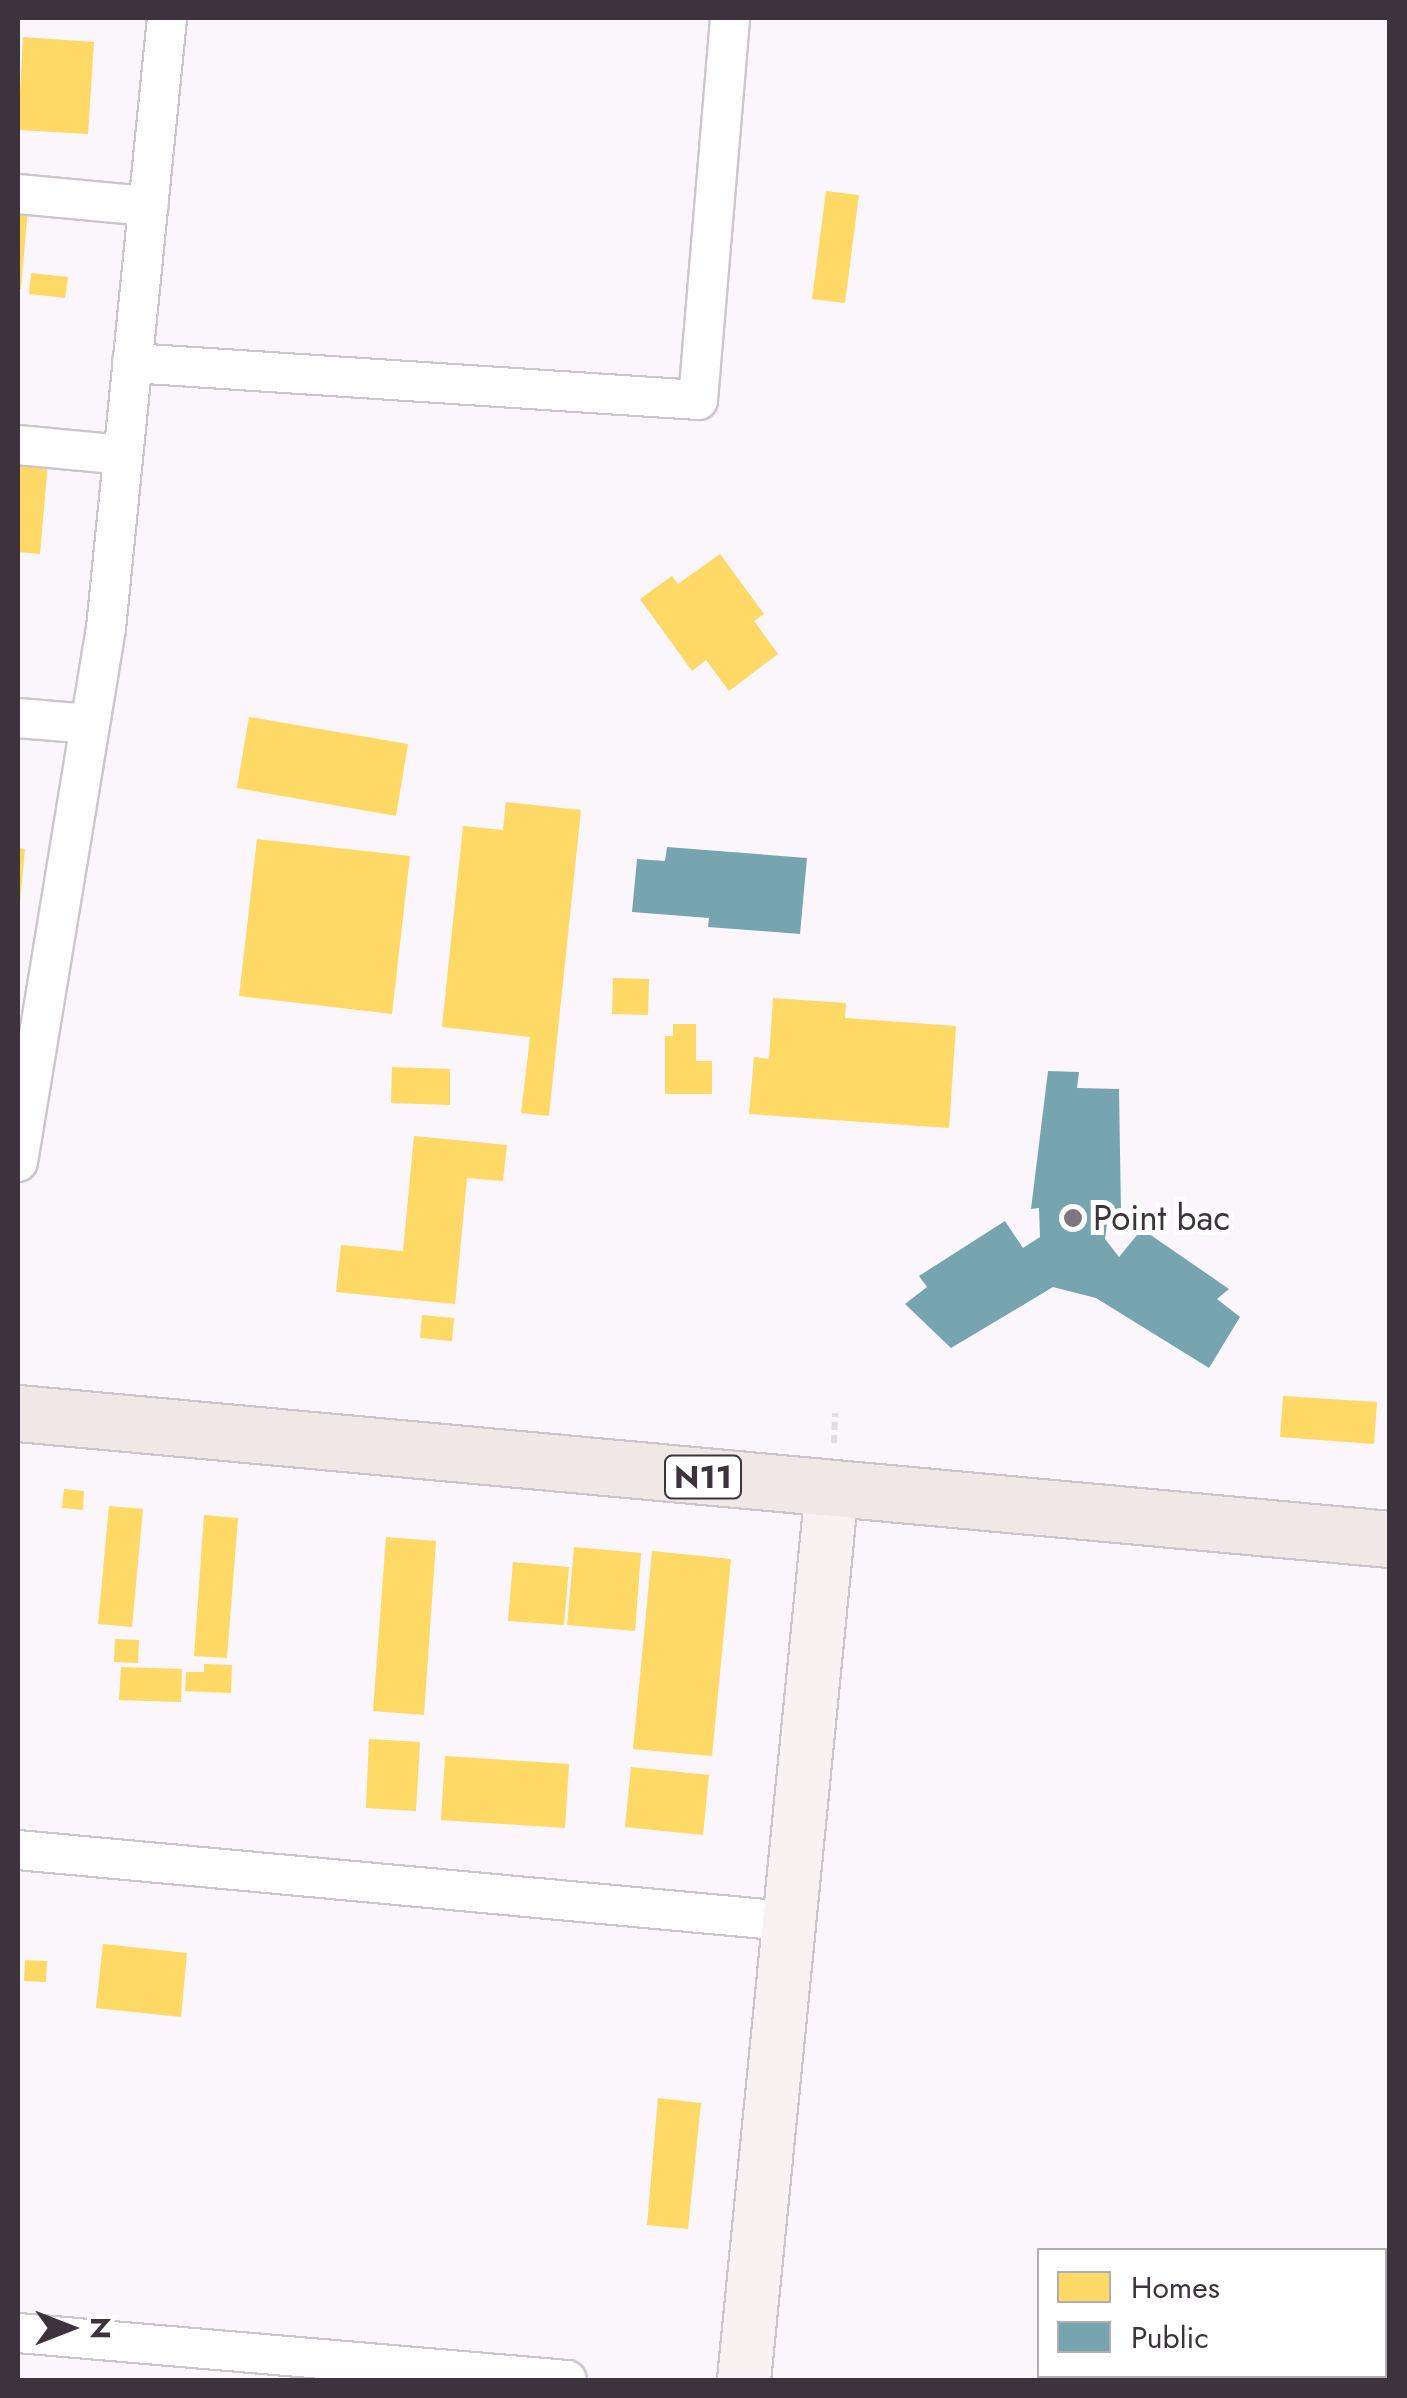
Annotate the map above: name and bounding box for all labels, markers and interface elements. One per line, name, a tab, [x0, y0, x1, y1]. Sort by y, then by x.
place label: Point bac	[1093, 1197, 1230, 1239]
marker: Point bac	[1062, 1207, 1084, 1229]
road number: N11	[663, 1450, 743, 1504]
legend	[1037, 2248, 1387, 2378]
text: Homes	[1131, 2266, 1220, 2309]
north arrow	[20, 2278, 120, 2378]
text: Public	[1131, 2316, 1209, 2359]
text: N	[80, 2317, 121, 2339]

